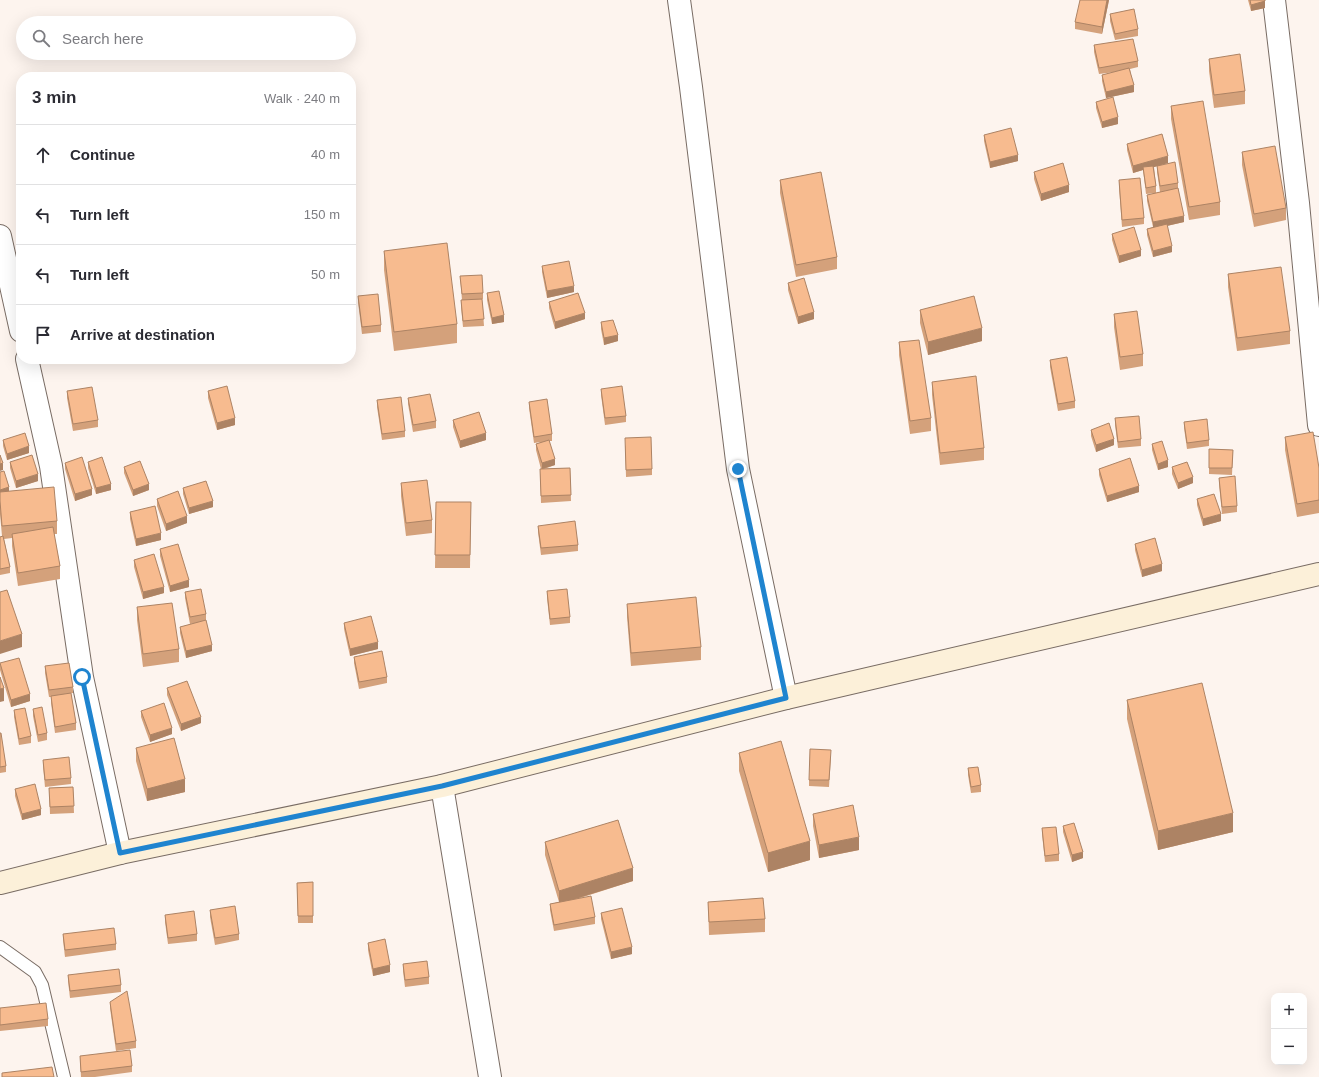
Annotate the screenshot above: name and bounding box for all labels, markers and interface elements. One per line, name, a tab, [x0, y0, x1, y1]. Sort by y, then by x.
search box	[16, 16, 356, 60]
icon: search	[30, 27, 52, 49]
text: Search here	[62, 30, 144, 47]
text: 3 min	[32, 88, 76, 107]
text: Walk · 240 m	[264, 91, 340, 106]
icon: ahead	[32, 144, 54, 166]
text: Continue	[70, 146, 135, 163]
text: 40 m	[311, 147, 340, 162]
icon: left	[32, 204, 54, 226]
text: Turn left	[70, 206, 129, 223]
text: 150 m	[304, 207, 340, 222]
icon: left	[32, 264, 54, 286]
text: Turn left	[70, 266, 129, 283]
text: 50 m	[311, 267, 340, 282]
icon: arrive	[32, 324, 54, 346]
text: Arrive at destination	[70, 326, 215, 343]
route end	[729, 460, 747, 478]
route start	[73, 668, 91, 686]
map controls	[1271, 993, 1307, 1065]
button: +	[1271, 993, 1307, 1029]
button: −	[1271, 1029, 1307, 1065]

